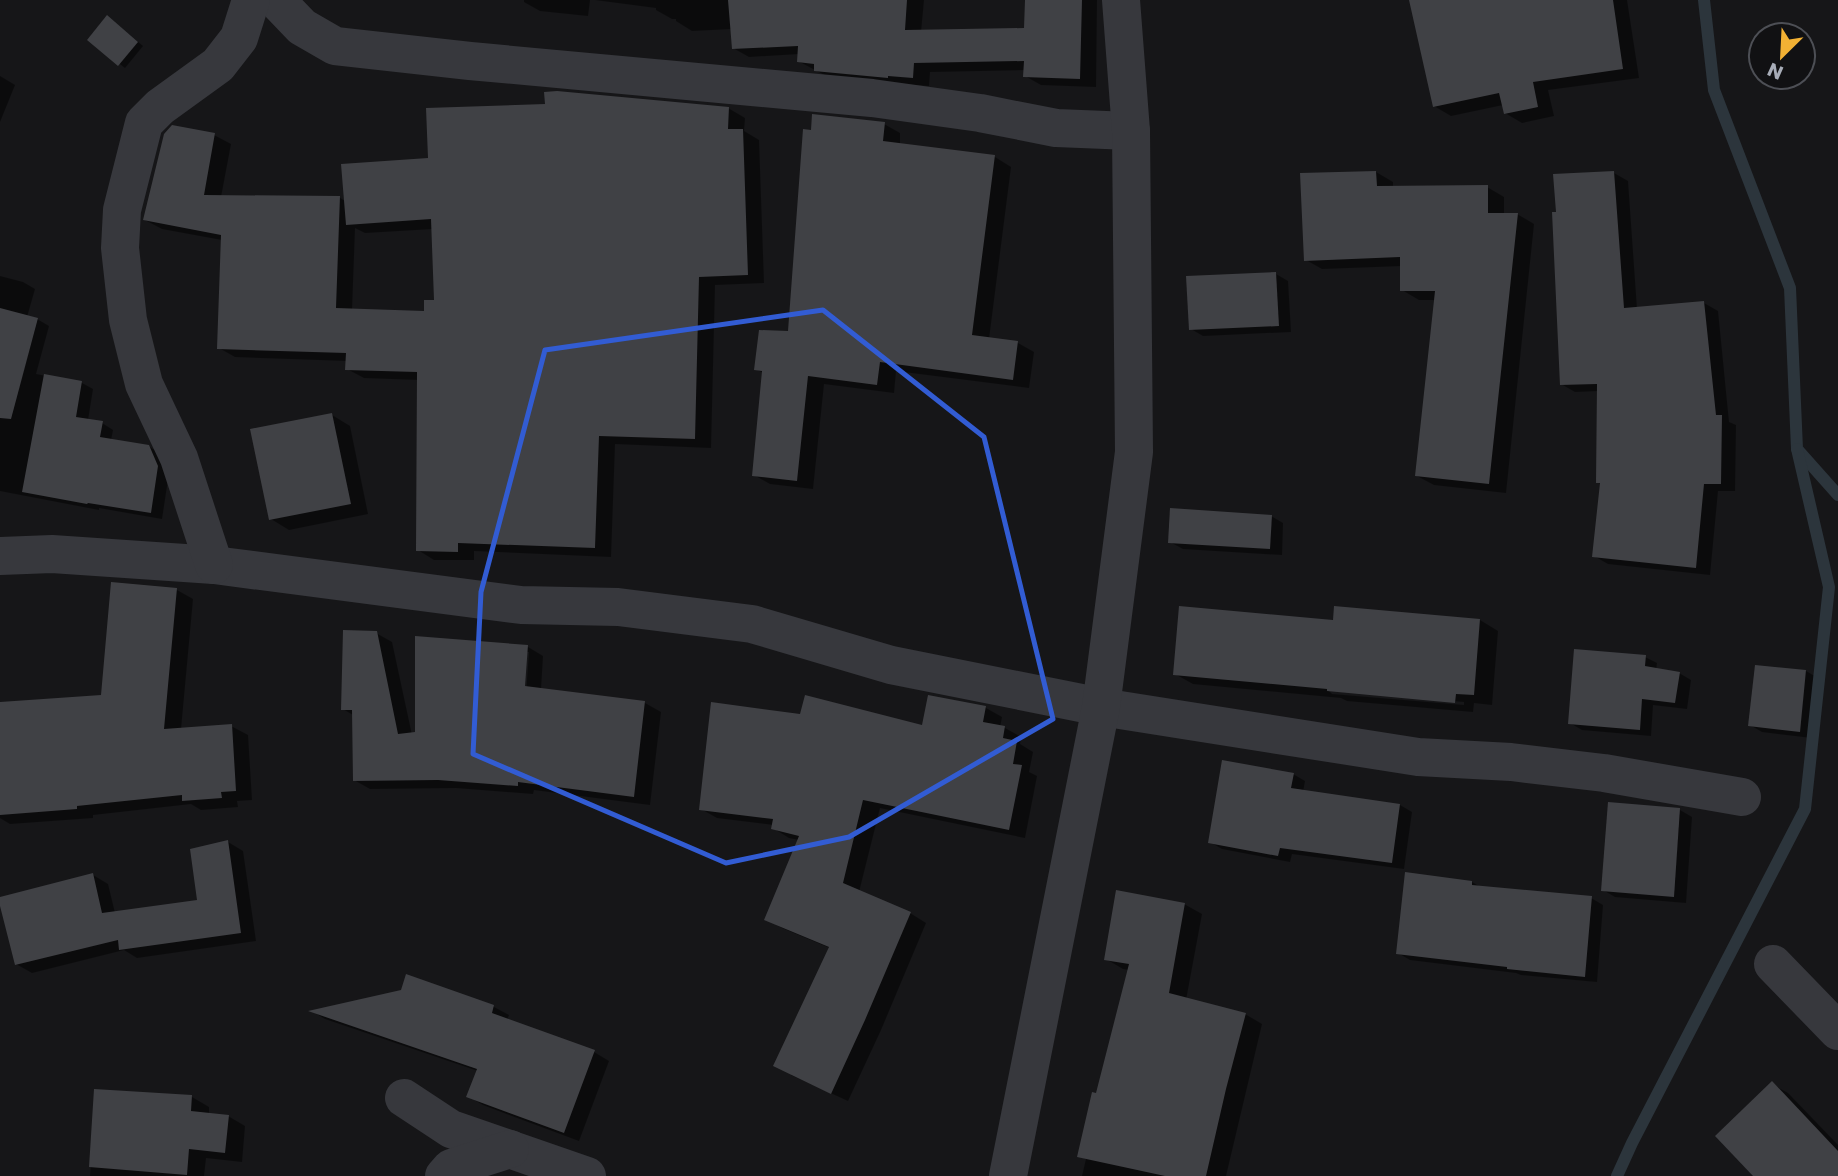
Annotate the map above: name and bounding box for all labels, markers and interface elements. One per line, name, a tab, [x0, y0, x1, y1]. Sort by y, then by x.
north arrow	[1747, 21, 1817, 91]
text: N	[1763, 56, 1787, 86]

